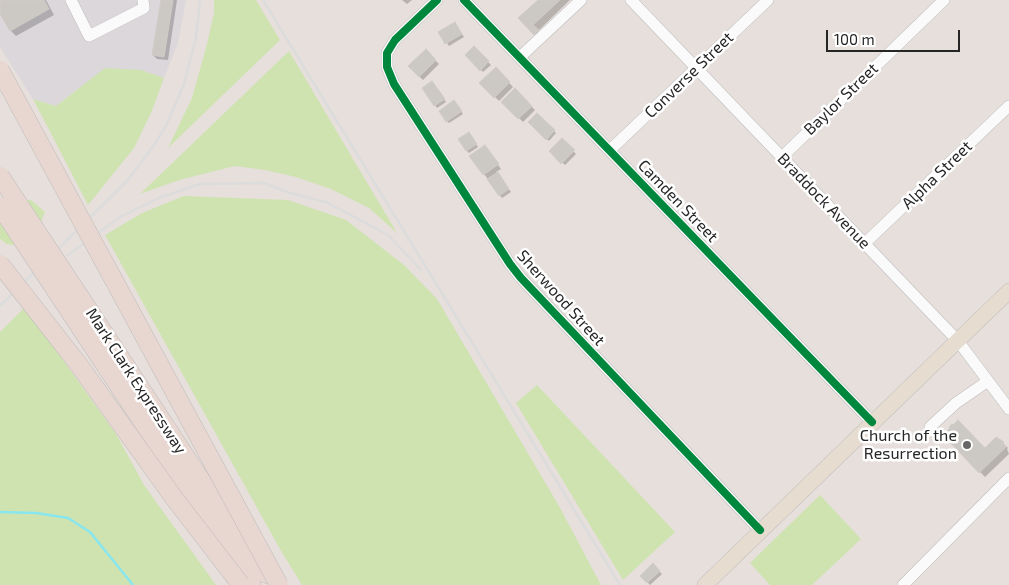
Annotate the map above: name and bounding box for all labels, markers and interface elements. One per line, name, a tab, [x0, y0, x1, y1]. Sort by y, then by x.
scale bar	[829, 20, 963, 52]
street label: Converse Street	[641, 28, 737, 122]
text: 100 m	[834, 30, 875, 48]
street label: Baylor Street	[800, 59, 882, 139]
street label: Alpha Street	[898, 137, 976, 213]
street label: Braddock Avenue	[773, 149, 875, 253]
street label: Camden Street	[634, 156, 722, 246]
street label: Sherwood Street	[513, 246, 609, 350]
street label: Mark Clark Expressway	[82, 305, 190, 457]
place label: Church of the Resurrection	[860, 426, 957, 464]
marker: Church of the Resurrection	[961, 439, 973, 451]

